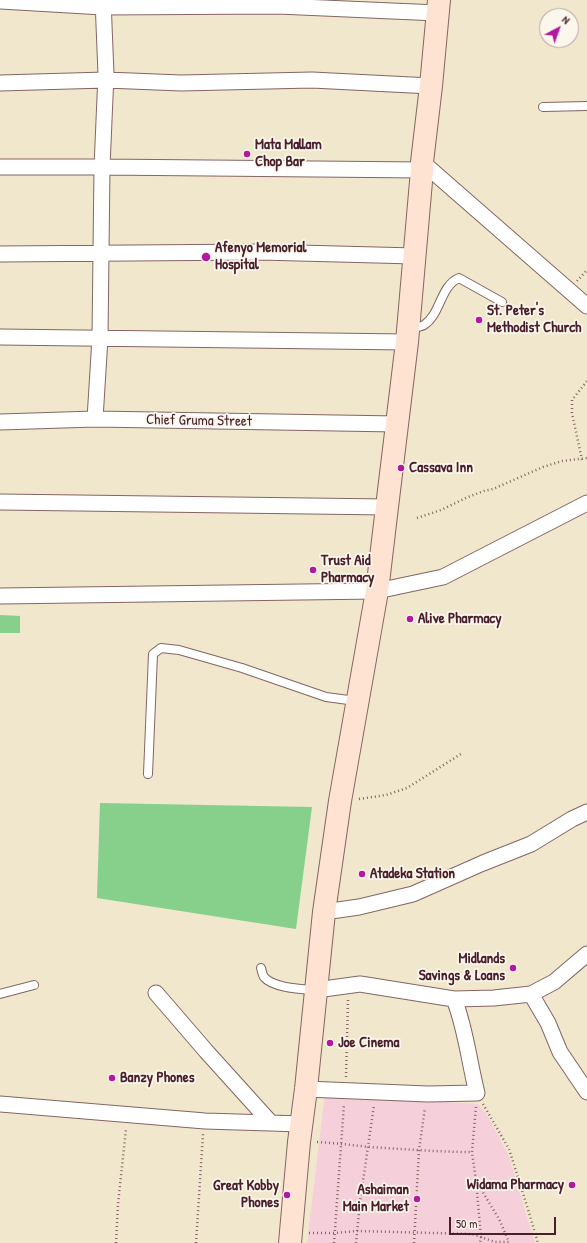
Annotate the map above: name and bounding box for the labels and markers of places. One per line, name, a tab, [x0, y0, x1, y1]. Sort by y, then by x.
place label: Mata Mallam Chop Bar	[255, 136, 322, 171]
marker: Mata Mallam Chop Bar	[242, 149, 252, 159]
place label: Afenyo Memorial Hospital	[215, 239, 306, 274]
marker: Afenyo Memorial Hospital	[200, 251, 212, 263]
place label: St. Peter's Methodist Church	[487, 302, 581, 337]
marker: St. Peter's Methodist Church	[474, 315, 484, 325]
place label: Cassava Inn	[409, 459, 473, 477]
marker: Cassava Inn	[396, 463, 406, 473]
place label: Trust Aid Pharmacy	[321, 552, 374, 587]
marker: Trust Aid Pharmacy	[308, 565, 318, 575]
place label: Alive Pharmacy	[418, 610, 502, 628]
marker: Alive Pharmacy	[405, 614, 415, 624]
place label: Atadeka Station	[370, 865, 455, 883]
marker: Atadeka Station	[357, 869, 367, 879]
place label: Midlands Savings & Loans	[419, 950, 505, 985]
marker: Midlands Savings & Loans	[508, 963, 518, 973]
place label: Joe Cinema	[338, 1034, 399, 1052]
marker: Joe Cinema	[325, 1038, 335, 1048]
place label: Banzy Phones	[120, 1069, 195, 1087]
marker: Banzy Phones	[107, 1073, 117, 1083]
place label: Widama Pharmacy	[467, 1176, 564, 1194]
place label: Great Kobby Phones	[213, 1177, 279, 1212]
marker: Widama Pharmacy	[567, 1180, 577, 1190]
place label: Ashaiman Main Market	[343, 1181, 409, 1216]
marker: Great Kobby Phones	[282, 1190, 292, 1200]
marker: Ashaiman Main Market	[412, 1194, 422, 1204]

